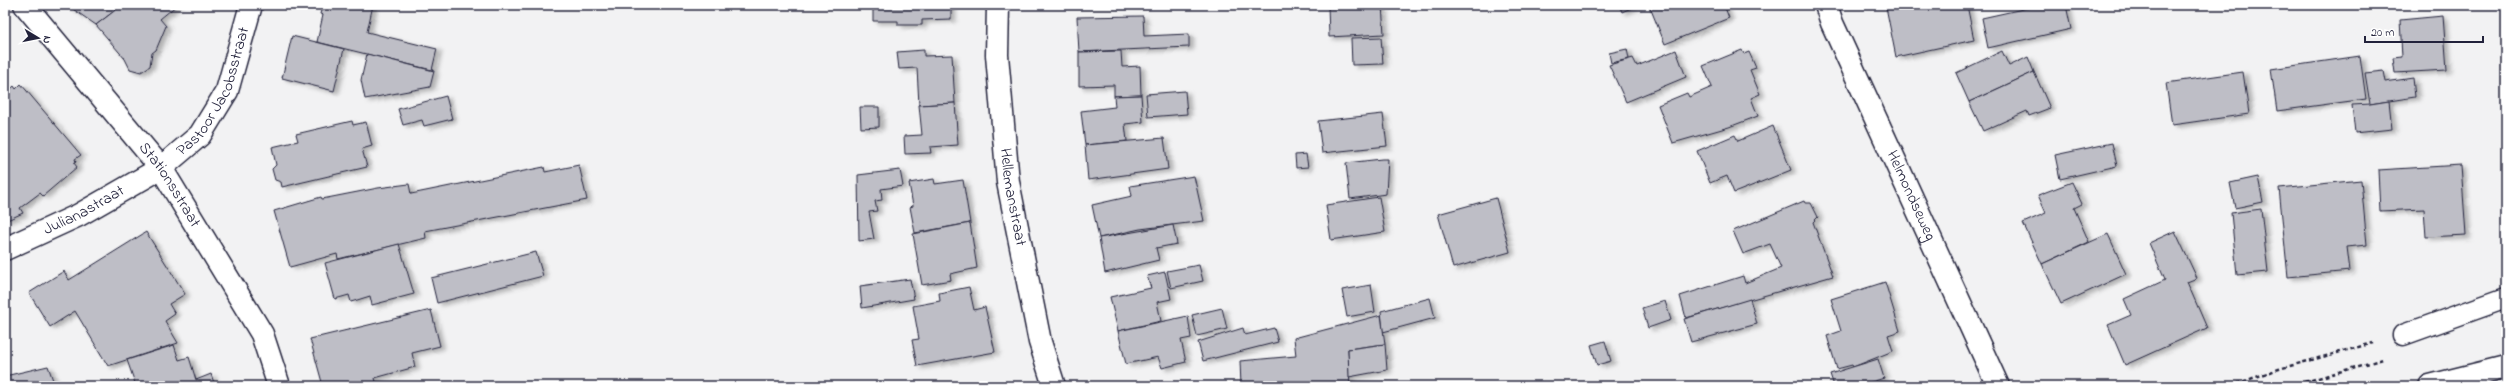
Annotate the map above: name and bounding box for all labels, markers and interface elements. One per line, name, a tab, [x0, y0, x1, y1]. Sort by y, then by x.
north arrow	[18, 18, 58, 58]
scale bar	[2365, 18, 2483, 44]
street label: Pastoor Jacobsstraat	[171, 24, 256, 162]
text: 20 m	[2371, 24, 2394, 42]
text: N	[38, 35, 55, 45]
street label: Stationsstraat	[132, 137, 207, 233]
street label: Hellemanstraat	[993, 147, 1033, 249]
street label: Helmondseweg	[1880, 147, 1942, 245]
street label: Julianastraat	[40, 179, 130, 242]

